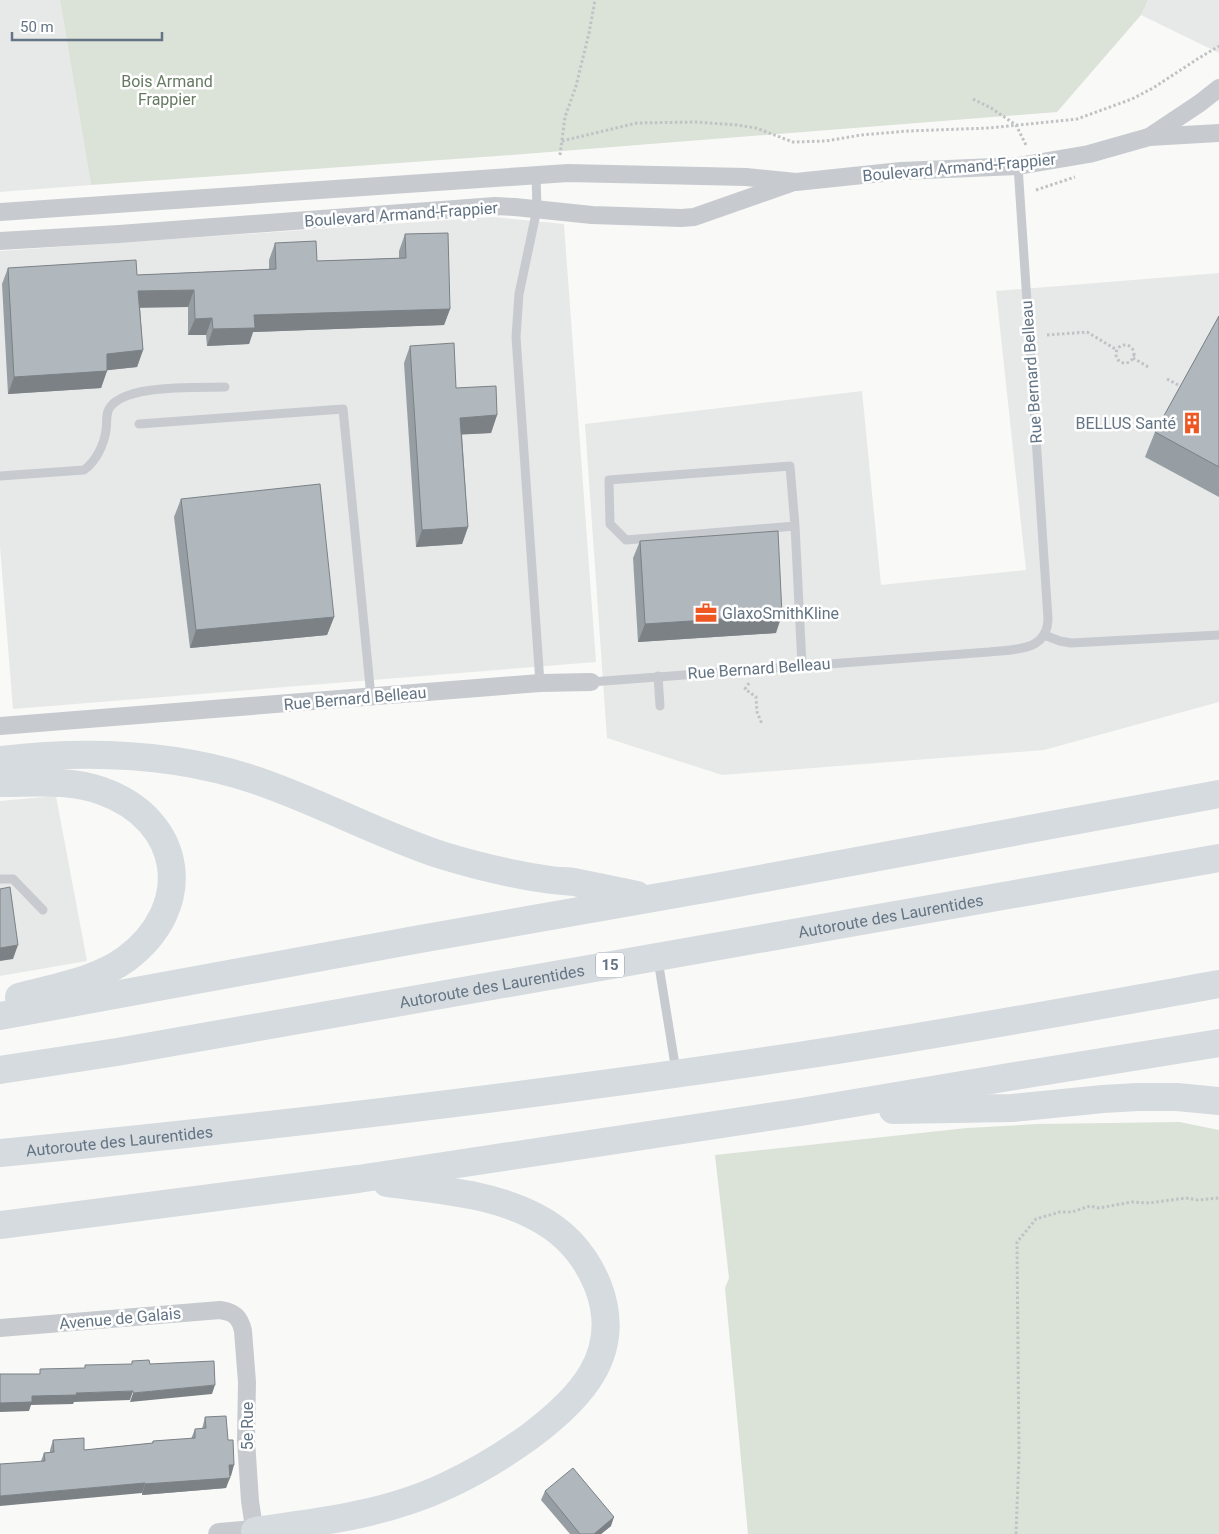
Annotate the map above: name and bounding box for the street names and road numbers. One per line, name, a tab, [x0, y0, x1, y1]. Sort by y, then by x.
street label: Boulevard Armand-Frappier	[862, 150, 1057, 185]
street label: Boulevard Armand-Frappier	[304, 198, 499, 231]
street label: Rue Bernard Belleau	[1017, 300, 1046, 444]
street label: Rue Bernard Belleau	[687, 654, 831, 683]
street label: Rue Bernard Belleau	[283, 683, 427, 714]
street label: Autoroute des Laurentides	[797, 891, 985, 942]
road number: 15	[596, 952, 624, 978]
street label: Autoroute des Laurentides	[398, 961, 586, 1012]
street label: Autoroute des Laurentides	[25, 1122, 214, 1160]
street label: Avenue de Galais	[58, 1304, 182, 1333]
street label: 5e Rue	[238, 1402, 257, 1450]

